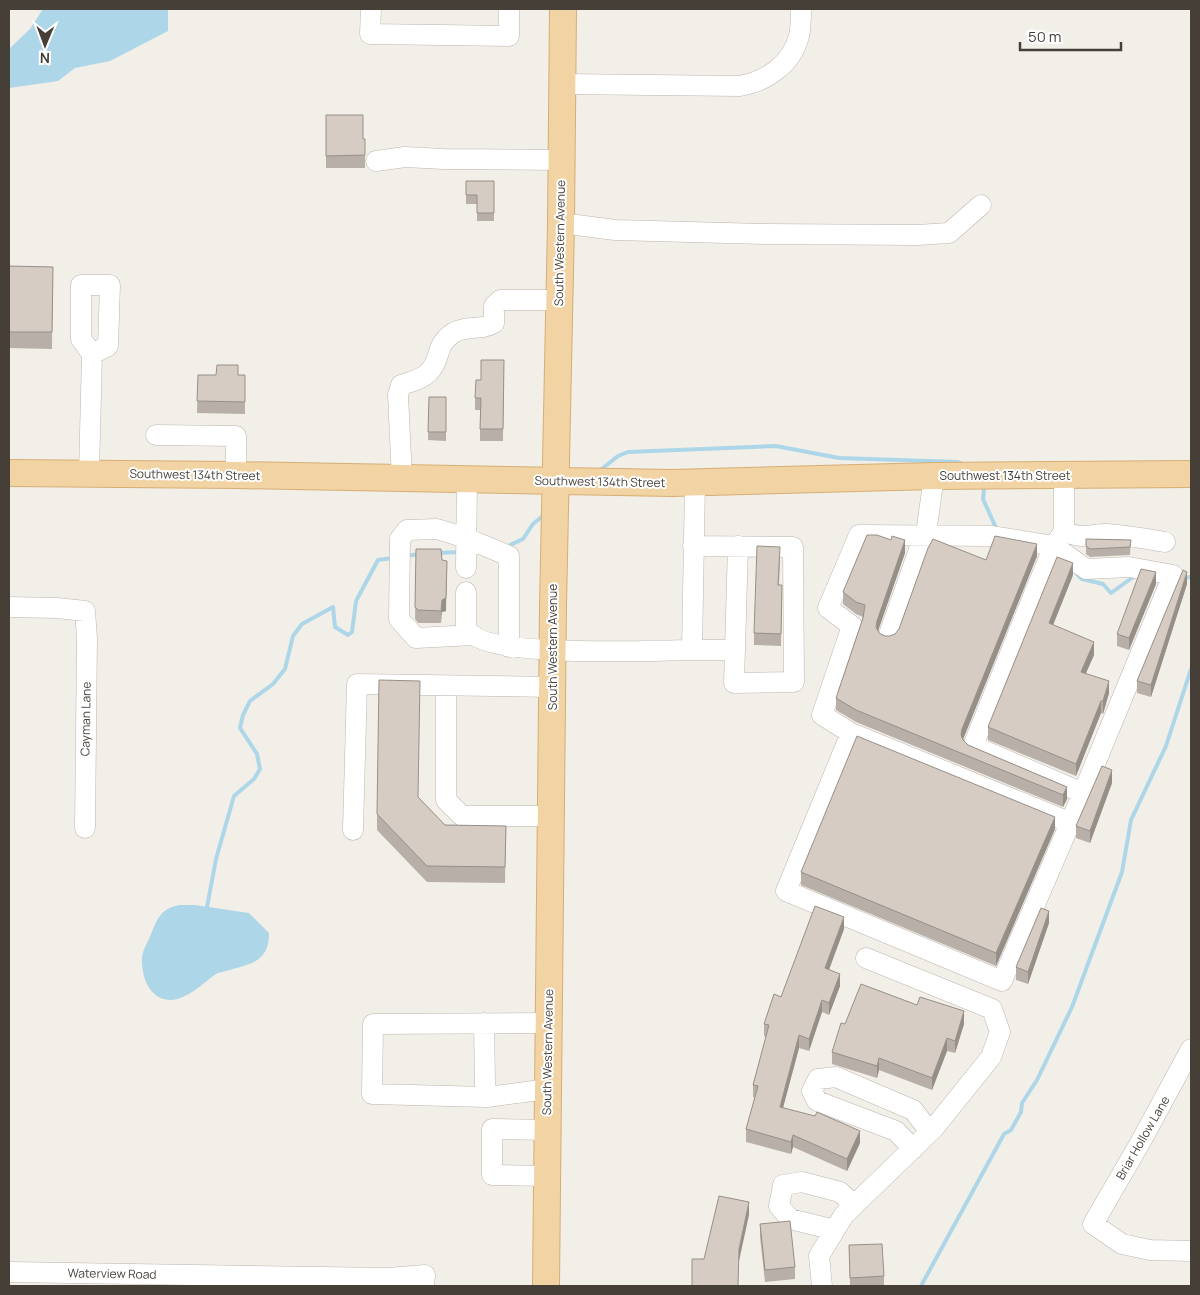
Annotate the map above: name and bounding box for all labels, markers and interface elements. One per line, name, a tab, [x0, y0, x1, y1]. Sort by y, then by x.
north arrow	[20, 20, 70, 70]
scale bar	[1020, 20, 1121, 52]
text: 50 m	[1028, 26, 1062, 47]
text: N	[40, 49, 50, 68]
street label: South Western Avenue	[550, 180, 569, 306]
street label: Southwest 134th Street	[129, 465, 261, 484]
street label: Southwest 134th Street	[939, 467, 1071, 484]
street label: Southwest 134th Street	[534, 472, 666, 491]
street label: South Western Avenue	[544, 584, 561, 710]
street label: Cayman Lane	[76, 682, 95, 756]
street label: South Western Avenue	[538, 989, 557, 1115]
street label: Briar Hollow Lane	[1112, 1093, 1173, 1183]
street label: Waterview Road	[67, 1264, 157, 1283]

